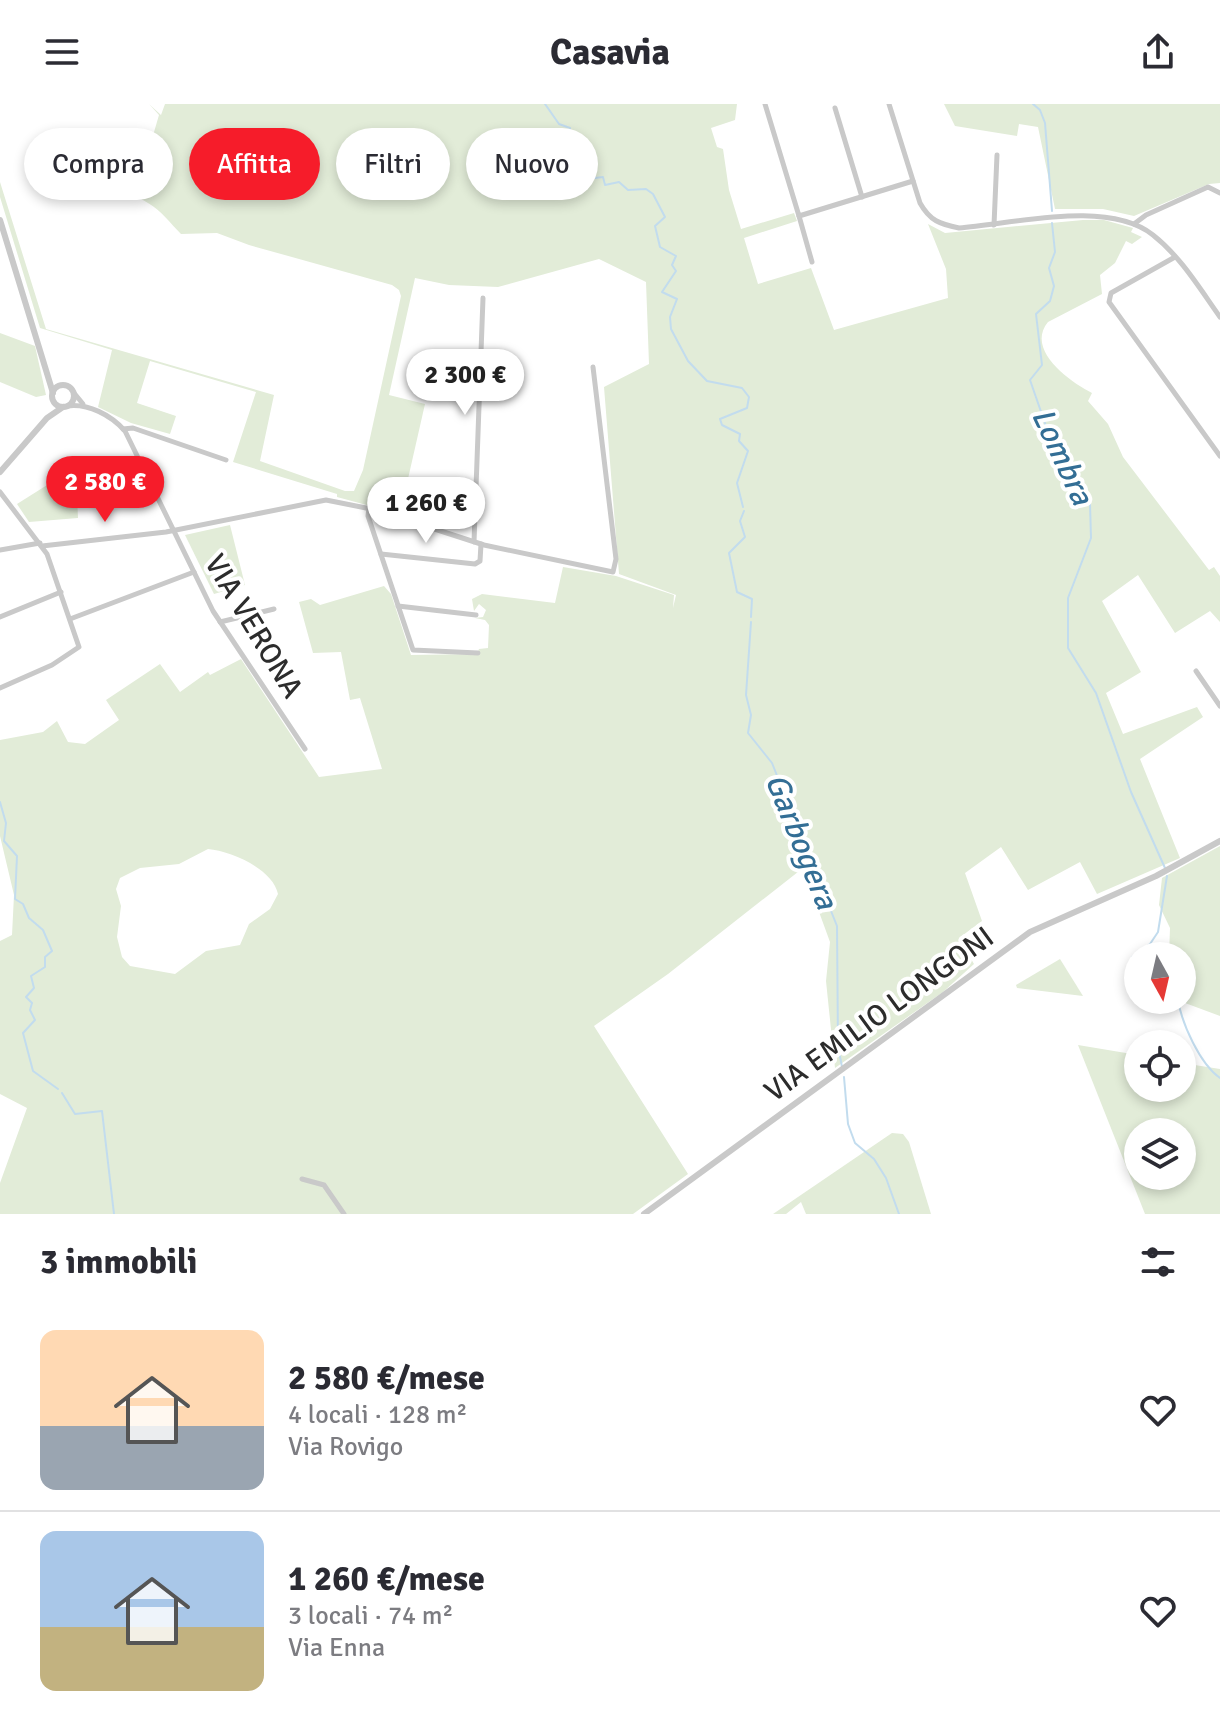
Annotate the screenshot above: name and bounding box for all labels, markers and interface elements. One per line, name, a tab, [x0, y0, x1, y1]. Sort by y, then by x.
icon: menu	[40, 30, 84, 74]
text: Casavia	[550, 30, 670, 75]
icon: share	[1136, 30, 1180, 74]
chip: Compra	[24, 128, 173, 200]
chip: Affitta	[189, 128, 320, 200]
chip: Filtri	[336, 128, 450, 200]
chip: Nuovo	[466, 128, 598, 200]
pin: 2 300 €	[391, 349, 539, 417]
text: 2 300 €	[424, 359, 506, 391]
water label: Lombra	[1023, 401, 1102, 512]
pin: 2 580 €	[31, 456, 179, 524]
text: 2 580 €	[64, 466, 146, 498]
pin: 1 260 €	[352, 477, 500, 545]
text: 1 260 €	[385, 487, 467, 519]
street label: VIA VERONA	[196, 548, 311, 705]
water label: Garbogera	[757, 768, 847, 915]
street label: VIA EMILIO LONGONI	[757, 919, 1001, 1110]
north arrow	[1124, 942, 1196, 1014]
map controls	[1124, 942, 1196, 1190]
button: locate	[1124, 1030, 1196, 1102]
button: layers	[1124, 1118, 1196, 1190]
icon: filters	[1136, 1240, 1180, 1284]
text: 3 immobili	[40, 1241, 197, 1283]
text: 2 580 €/mese	[288, 1357, 485, 1399]
icon: home	[104, 1362, 200, 1458]
icon: heart	[1136, 1388, 1180, 1432]
text: 4 locali · 128 m²	[288, 1399, 468, 1431]
text: Via Rovigo	[288, 1431, 403, 1463]
text: 1 260 €/mese	[288, 1558, 485, 1600]
icon: home	[104, 1563, 200, 1659]
icon: heart	[1136, 1589, 1180, 1633]
text: 3 locali · 74 m²	[288, 1600, 453, 1632]
text: Via Enna	[288, 1632, 385, 1664]

